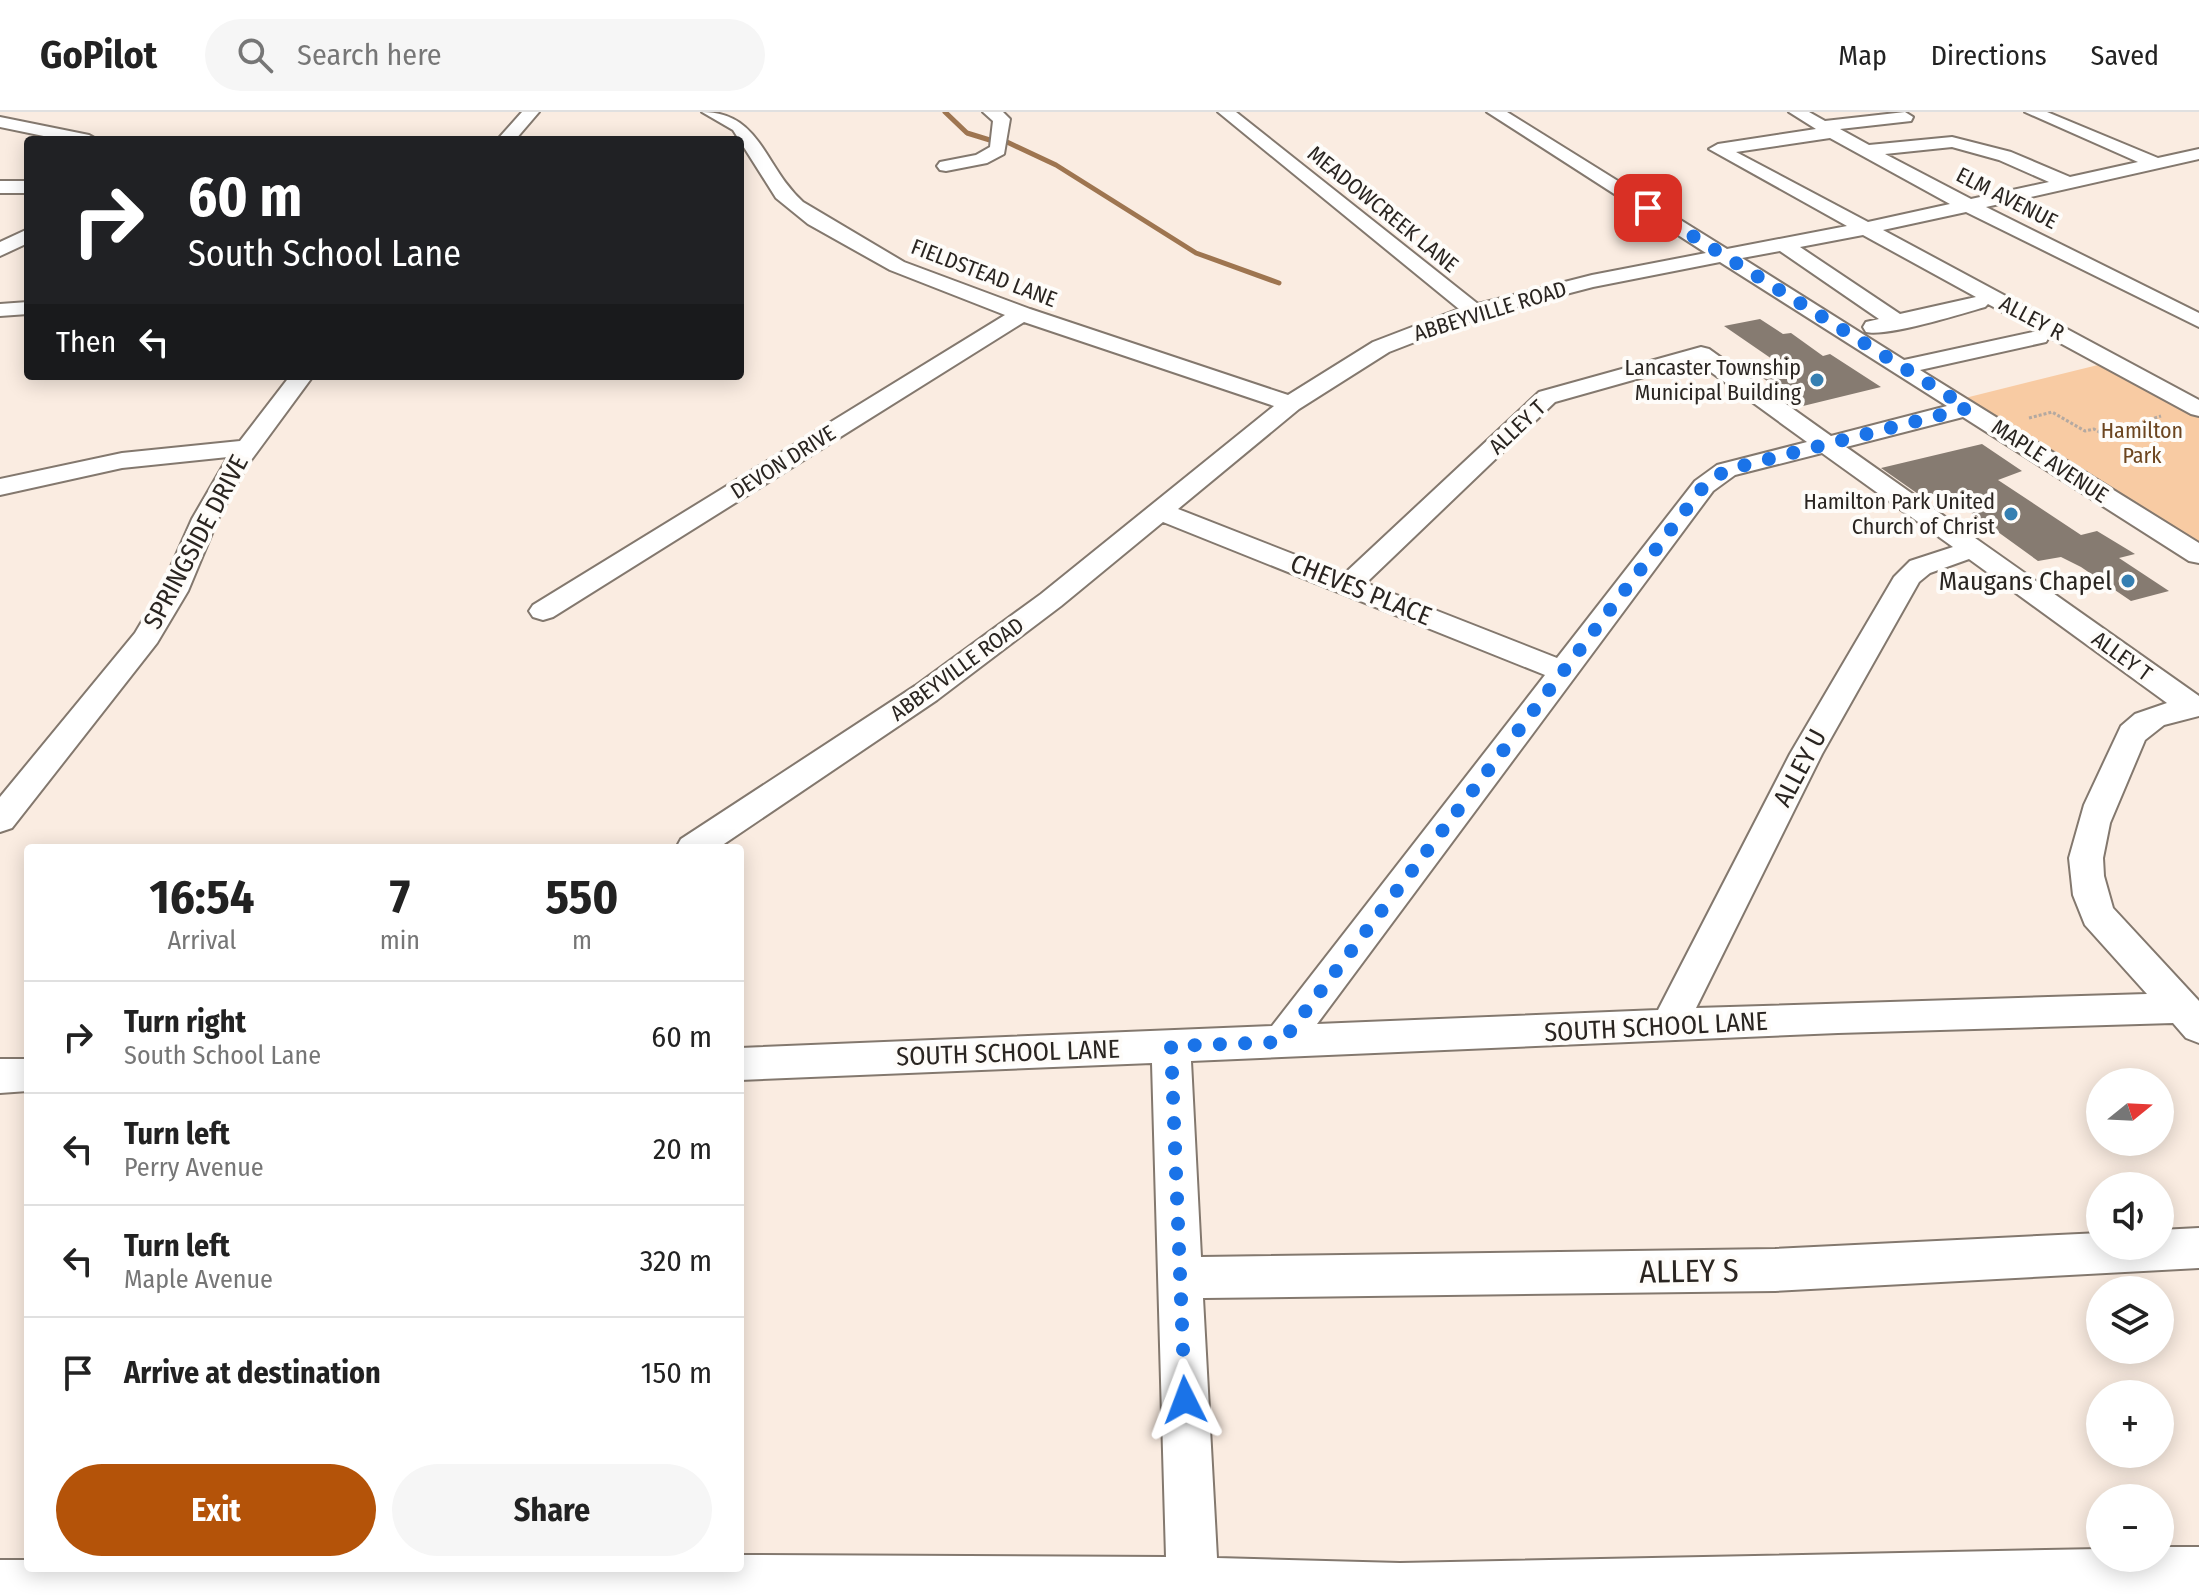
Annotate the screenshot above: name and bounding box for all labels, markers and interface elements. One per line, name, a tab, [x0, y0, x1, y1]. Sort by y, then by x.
search box	[205, 19, 765, 91]
text: GoPilot	[40, 32, 157, 78]
icon: search	[233, 33, 277, 77]
text: Search here	[297, 37, 442, 73]
text: Map	[1838, 39, 1887, 72]
text: Directions	[1931, 39, 2047, 72]
text: Saved	[2091, 39, 2159, 72]
street label: MEADOWCREEK LANE	[1302, 140, 1464, 278]
street label: ELM AVENUE	[1952, 161, 2062, 235]
text: 60 m	[188, 164, 302, 231]
icon: right	[56, 168, 160, 272]
pin	[1614, 174, 1682, 242]
icon: arrive	[1626, 186, 1670, 230]
text: South School Lane	[188, 232, 461, 276]
street label: FIELDSTEAD LANE	[907, 233, 1061, 313]
street label: ABBEYVILLE ROAD	[1410, 275, 1570, 347]
street label: ALLEY R	[1995, 290, 2069, 346]
icon: left	[132, 320, 176, 364]
text: Then	[56, 324, 116, 360]
place label: Lancaster Township Municipal Building	[1624, 354, 1802, 406]
marker: Lancaster Township Municipal Building	[1808, 371, 1826, 389]
street label: ALLEY T	[1483, 394, 1552, 460]
street label: MAPLE AVENUE	[1987, 413, 2113, 509]
park label: Hamilton Park	[2101, 417, 2183, 469]
street label: DEVON DRIVE	[726, 419, 840, 505]
street label: SPRINGSIDE DRIVE	[137, 450, 255, 634]
place label: Hamilton Park United Church of Christ	[1804, 488, 1996, 540]
marker: Hamilton Park United Church of Christ	[2002, 505, 2020, 523]
street label: CHEVES PLACE	[1286, 548, 1436, 632]
place label: Maugans Chapel	[1939, 566, 2112, 597]
marker: Maugans Chapel	[2119, 572, 2137, 590]
street label: ABBEYVILLE ROAD	[885, 611, 1029, 727]
street label: ALLEY T	[2087, 625, 2158, 687]
street label: ALLEY U	[1767, 724, 1833, 812]
text: 16:54	[149, 868, 254, 926]
text: 7	[390, 868, 410, 926]
text: 550	[545, 868, 619, 926]
text: Arrival	[167, 925, 236, 956]
text: min	[380, 925, 420, 956]
text: m	[572, 925, 592, 956]
text: Turn right	[124, 1004, 246, 1040]
street label: SOUTH SCHOOL LANE	[1543, 1006, 1769, 1048]
icon: right	[56, 1015, 100, 1059]
text: 60 m	[651, 1019, 712, 1055]
street label: SOUTH SCHOOL LANE	[896, 1034, 1120, 1072]
text: South School Lane	[124, 1040, 321, 1071]
north arrow	[2086, 1068, 2174, 1156]
map controls	[2086, 1068, 2174, 1572]
text: Turn left	[124, 1116, 230, 1152]
icon: left	[56, 1127, 100, 1171]
text: 20 m	[653, 1131, 712, 1167]
text: Perry Avenue	[124, 1152, 264, 1183]
button: sound	[2086, 1172, 2174, 1260]
text: Turn left	[124, 1228, 230, 1264]
icon: left	[56, 1239, 100, 1283]
text: 320 m	[640, 1243, 712, 1279]
street label: ALLEY S	[1639, 1251, 1739, 1291]
text: Maple Avenue	[124, 1264, 273, 1295]
button: layers	[2086, 1276, 2174, 1364]
icon: arrive	[56, 1351, 100, 1395]
text: Arrive at destination	[124, 1355, 381, 1391]
text: 150 m	[641, 1355, 712, 1391]
position arrow	[1143, 1358, 1227, 1442]
button: +	[2086, 1380, 2174, 1468]
button: Exit	[56, 1464, 376, 1556]
button: Share	[392, 1464, 712, 1556]
button: −	[2086, 1484, 2174, 1572]

